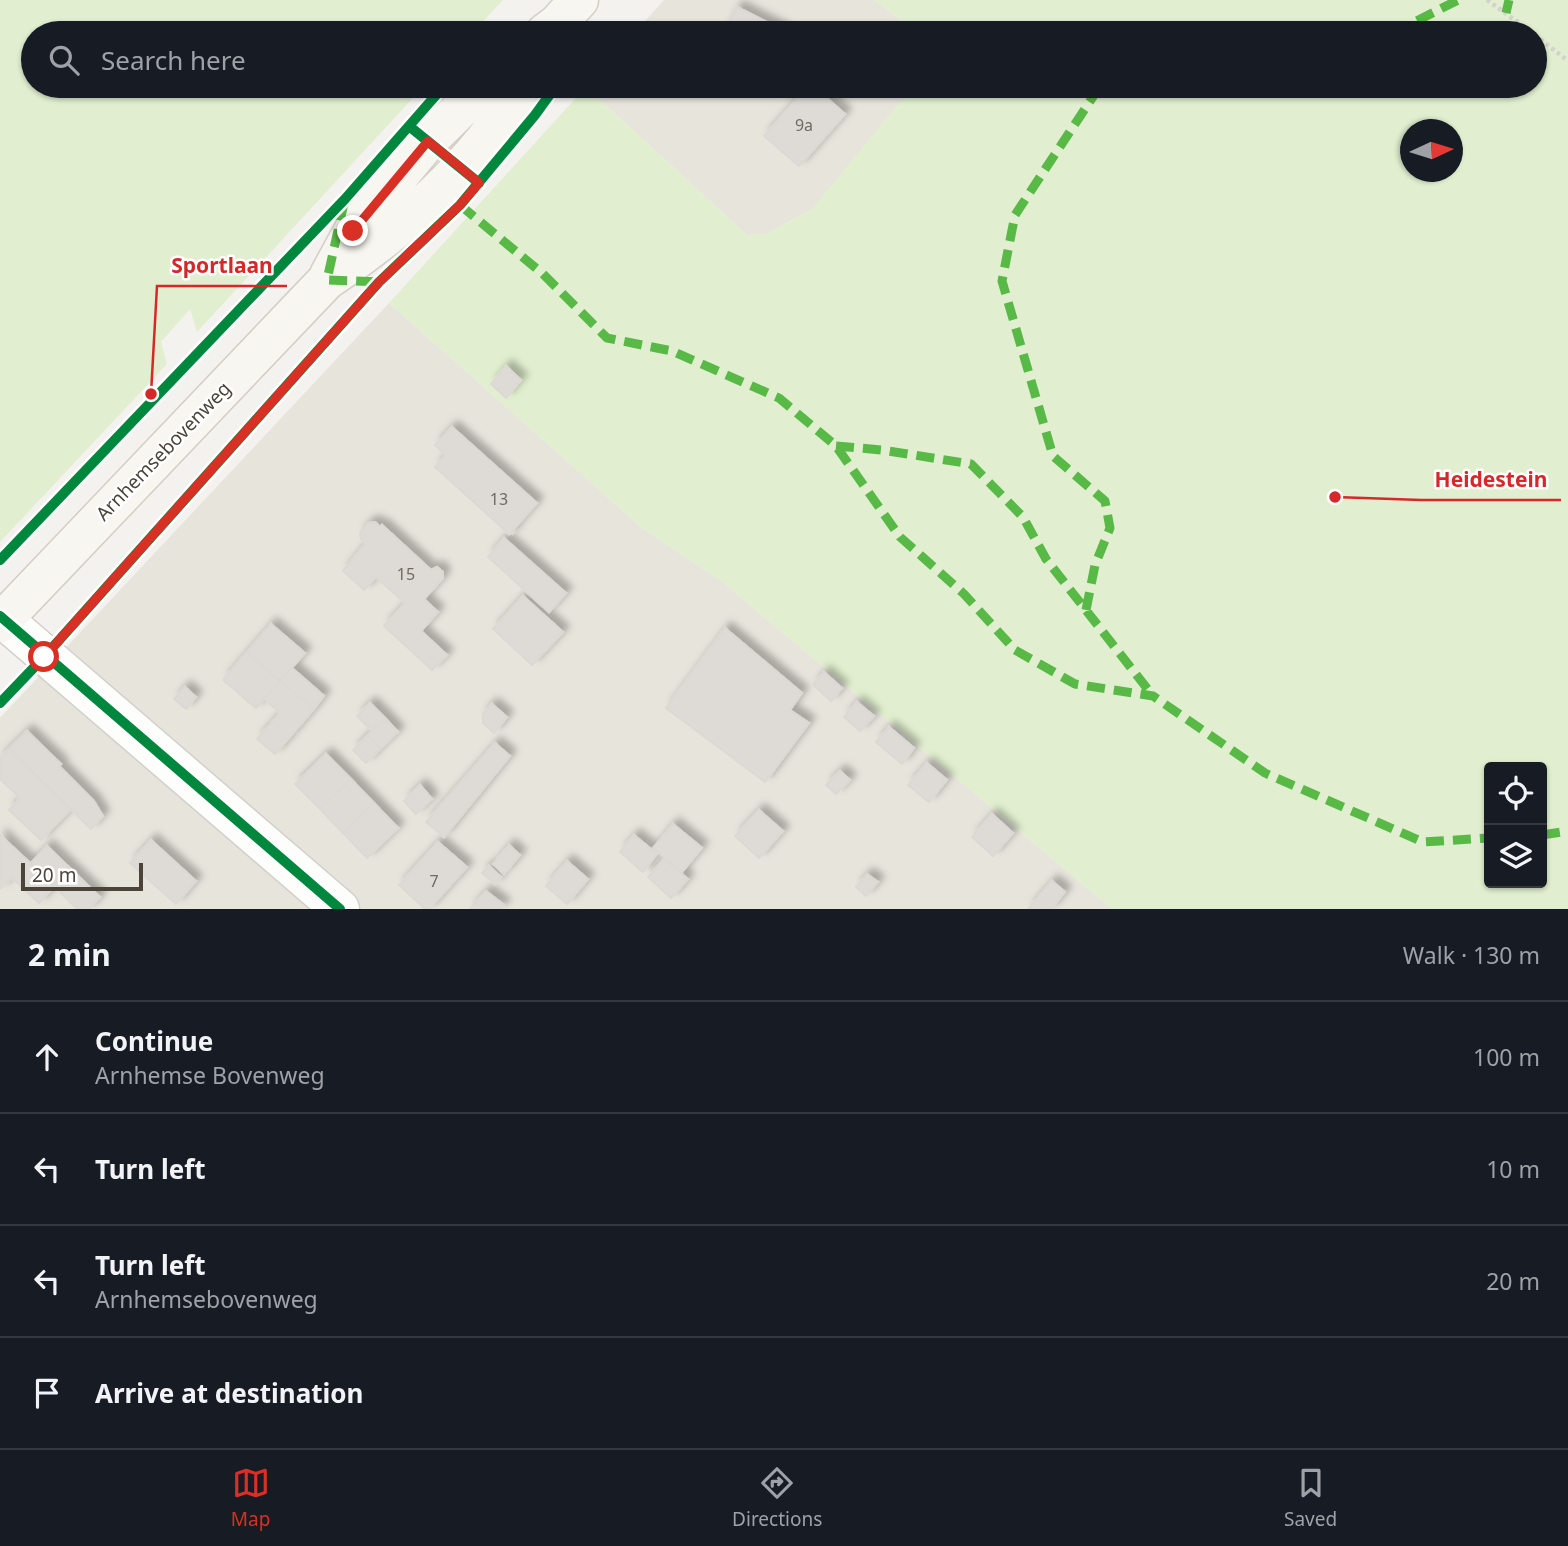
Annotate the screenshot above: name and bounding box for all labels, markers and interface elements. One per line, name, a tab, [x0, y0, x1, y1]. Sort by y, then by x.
search box	[21, 21, 1547, 98]
icon: search	[45, 41, 83, 79]
text: Search here	[101, 42, 246, 78]
house number: 9a	[795, 114, 813, 136]
north arrow	[1400, 119, 1463, 182]
route end	[337, 215, 368, 246]
callout: Sportlaan	[157, 244, 287, 286]
text: Sportlaan	[171, 251, 273, 279]
street label: Arnhemsebovenweg	[90, 376, 236, 526]
callout: Heidestein	[1421, 458, 1561, 500]
text: Heidestein	[1435, 465, 1547, 493]
house number: 13	[490, 488, 508, 510]
house number: 15	[397, 563, 415, 585]
route start	[28, 641, 59, 672]
map controls	[1484, 762, 1547, 888]
button: locate	[1484, 762, 1547, 825]
button: layers	[1484, 825, 1547, 888]
scale bar	[21, 860, 144, 892]
text: 20 m	[32, 862, 76, 888]
house number: 7	[429, 870, 439, 892]
text: 2 min	[28, 934, 111, 975]
text: Walk · 130 m	[1403, 939, 1540, 971]
text: Continue	[95, 1023, 213, 1059]
icon: ahead	[28, 1038, 66, 1076]
text: 100 m	[1473, 1041, 1540, 1073]
text: Arnhemse Bovenweg	[95, 1059, 325, 1091]
icon: left	[28, 1150, 66, 1188]
text: Turn left	[95, 1151, 206, 1187]
text: 10 m	[1486, 1153, 1540, 1185]
text: Turn left	[95, 1247, 206, 1283]
icon: left	[28, 1262, 66, 1300]
text: 20 m	[1486, 1265, 1540, 1297]
text: Arnhemsebovenweg	[95, 1283, 318, 1315]
icon: arrive	[28, 1374, 66, 1412]
text: Arrive at destination	[95, 1375, 364, 1411]
tab: Map	[231, 1464, 270, 1532]
tab: Directions	[732, 1464, 822, 1532]
tab: Saved	[1284, 1464, 1337, 1532]

